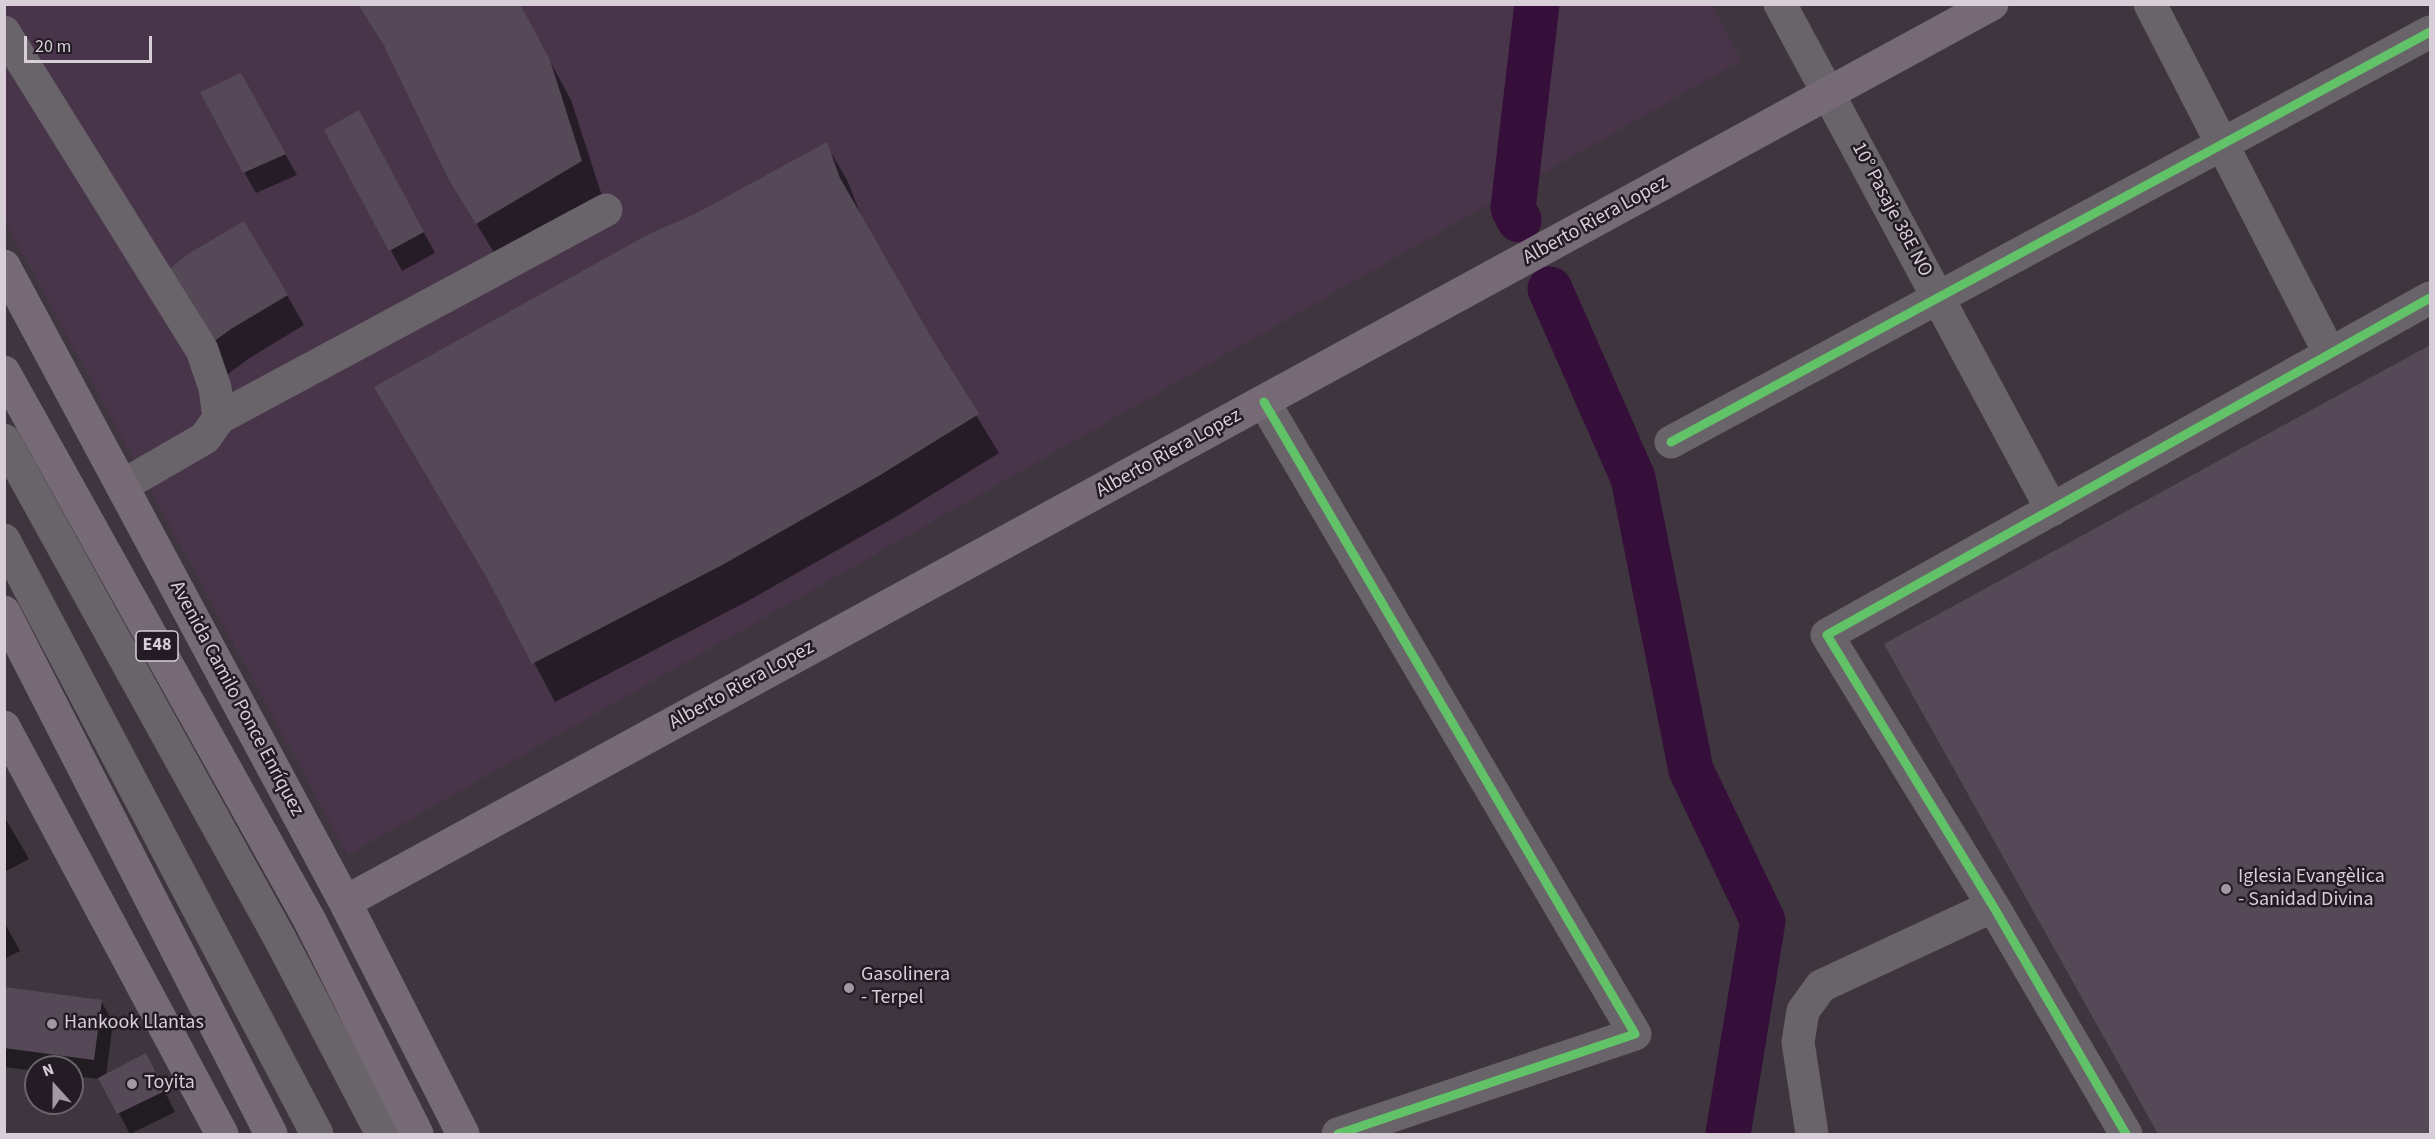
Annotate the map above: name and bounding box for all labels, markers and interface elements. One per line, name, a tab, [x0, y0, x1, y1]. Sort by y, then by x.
scale bar	[27, 24, 154, 62]
text: 20 m	[35, 34, 71, 59]
street label: 10° Pasaje 38E NO	[1845, 139, 1937, 281]
street label: Alberto Riera Lopez	[1519, 171, 1673, 271]
street label: Alberto Riera Lopez	[1092, 404, 1246, 504]
street label: Avenida Camilo Ponce Enríquez	[164, 577, 308, 821]
road number: E48	[136, 631, 178, 661]
street label: Alberto Riera Lopez	[665, 636, 819, 736]
place label: Iglesia Evangèlica - Sanidad Divina	[2238, 866, 2385, 913]
marker: Iglesia Evangèlica - Sanidad Divina	[2219, 882, 2233, 896]
place label: Gasolinera - Terpel	[861, 964, 950, 1011]
marker: Gasolinera - Terpel	[842, 981, 856, 995]
place label: Hankook Llantas	[64, 1012, 204, 1036]
marker: Hankook Llantas	[45, 1017, 59, 1031]
north arrow	[24, 1055, 84, 1115]
text: N	[39, 1058, 57, 1082]
place label: Toyita	[144, 1072, 195, 1096]
marker: Toyita	[125, 1077, 139, 1091]

